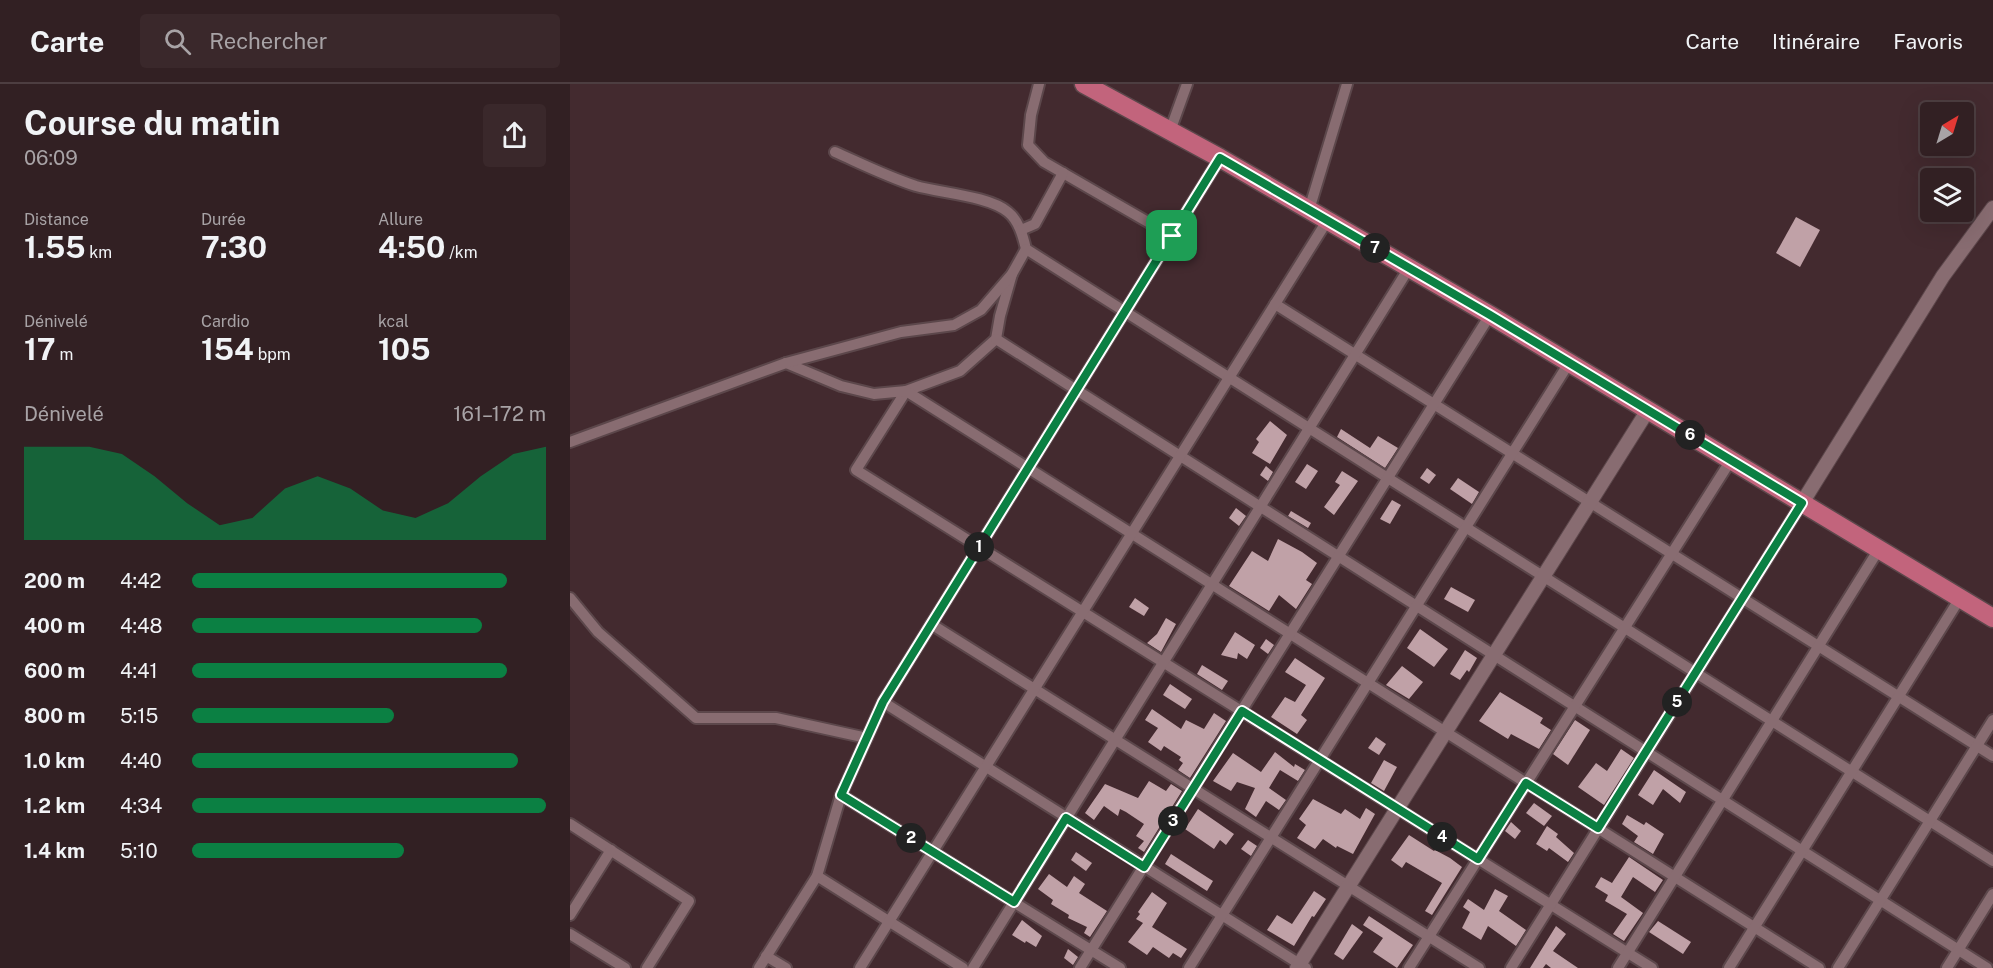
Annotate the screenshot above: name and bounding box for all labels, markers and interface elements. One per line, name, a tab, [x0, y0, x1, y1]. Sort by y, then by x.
search box	[140, 14, 560, 68]
text: Carte	[30, 25, 104, 58]
icon: search	[161, 25, 194, 58]
text: Rechercher	[209, 28, 327, 54]
text: Carte	[1685, 29, 1739, 54]
text: Itinéraire	[1772, 29, 1860, 54]
text: Favoris	[1893, 29, 1963, 54]
north arrow	[1920, 102, 1974, 156]
map controls	[1920, 102, 1974, 222]
text: Course du matin	[24, 104, 280, 142]
button: share	[483, 104, 546, 167]
text: 06:09	[24, 146, 78, 170]
button: layers	[1920, 168, 1974, 222]
text: Distance	[24, 210, 89, 229]
text: Durée	[201, 210, 246, 229]
text: Allure	[378, 210, 423, 229]
pin	[1146, 210, 1197, 261]
icon: arrive	[1155, 219, 1188, 252]
text: 1.55	[24, 229, 85, 265]
text: 7:30	[201, 229, 267, 265]
text: 4:50	[378, 229, 445, 265]
pin: 7	[1360, 233, 1390, 263]
text: 7	[1370, 238, 1380, 257]
text: km	[85, 243, 112, 262]
text: /km	[445, 243, 478, 262]
text: Dénivelé	[24, 312, 88, 331]
text: Cardio	[201, 312, 250, 331]
text: kcal	[378, 312, 409, 331]
text: 17	[24, 331, 56, 367]
text: 154	[201, 331, 254, 367]
text: 105	[378, 331, 430, 367]
text: m	[56, 345, 73, 364]
text: bpm	[254, 345, 291, 364]
text: Dénivelé	[24, 402, 104, 426]
text: 161–172 m	[453, 402, 546, 426]
pin: 6	[1675, 420, 1705, 450]
text: 6	[1685, 425, 1695, 444]
pin: 1	[964, 532, 994, 562]
text: 1	[976, 537, 982, 556]
text: 200 m	[24, 569, 85, 593]
text: 4:42	[120, 569, 161, 593]
text: 400 m	[24, 614, 85, 638]
text: 4:48	[120, 614, 162, 638]
text: 600 m	[24, 659, 85, 683]
text: 4:41	[120, 659, 158, 683]
pin: 5	[1662, 687, 1692, 717]
text: 5	[1672, 692, 1682, 711]
text: 800 m	[24, 704, 86, 728]
text: 5:15	[120, 704, 158, 728]
text: 1.0 km	[24, 749, 85, 773]
text: 4:40	[120, 749, 162, 773]
text: 1.2 km	[24, 794, 85, 818]
text: 4:34	[120, 794, 162, 818]
pin: 3	[1158, 806, 1188, 836]
text: 3	[1168, 811, 1178, 830]
pin: 4	[1427, 822, 1457, 852]
pin: 2	[896, 823, 926, 853]
text: 4	[1437, 827, 1447, 846]
text: 2	[906, 828, 916, 847]
text: 1.4 km	[24, 839, 85, 863]
text: 5:10	[120, 839, 158, 863]

